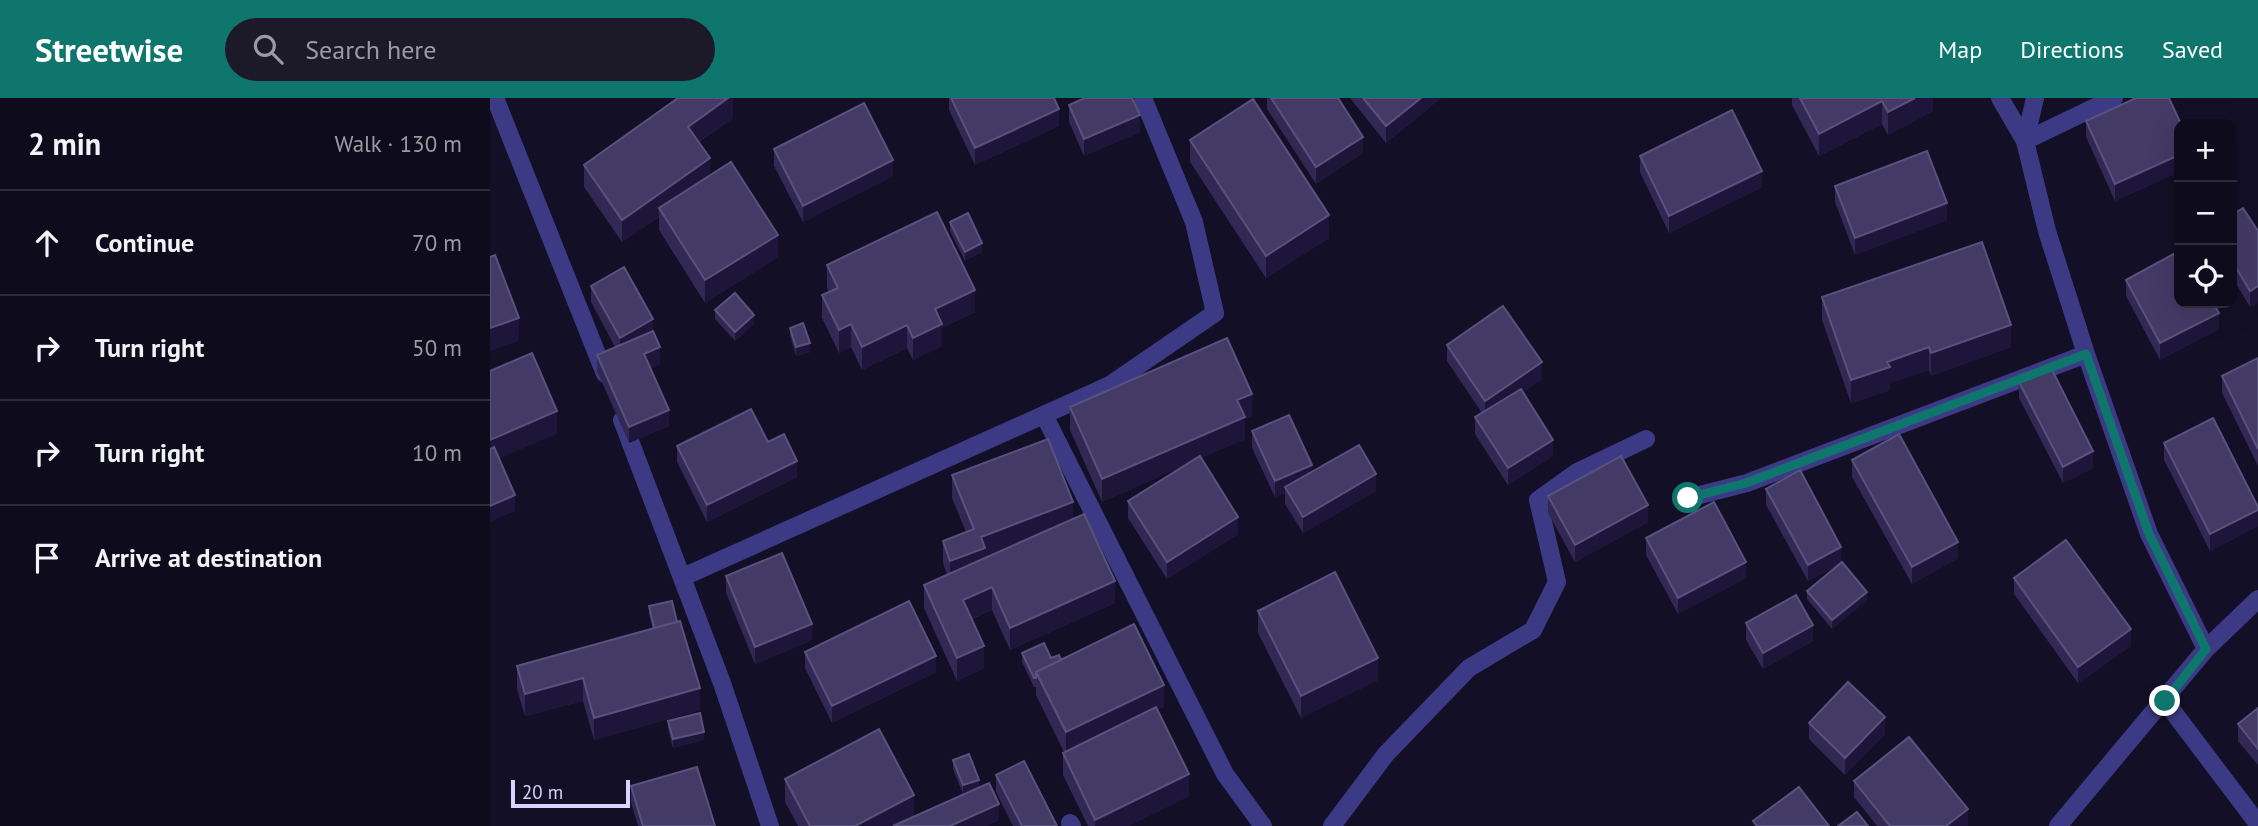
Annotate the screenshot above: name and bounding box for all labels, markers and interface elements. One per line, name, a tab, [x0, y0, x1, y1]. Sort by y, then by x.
search box	[225, 18, 715, 81]
text: Streetwise	[35, 28, 183, 71]
icon: search	[249, 30, 287, 68]
text: Search here	[305, 33, 436, 66]
text: Map	[1938, 34, 1982, 65]
text: Directions	[2020, 34, 2124, 65]
text: Saved	[2162, 34, 2223, 65]
map controls	[2174, 119, 2237, 308]
button: +	[2174, 119, 2237, 182]
text: 2 min	[28, 124, 101, 163]
text: Walk · 130 m	[335, 129, 462, 158]
button: −	[2174, 182, 2237, 245]
icon: ahead	[28, 224, 66, 262]
text: Continue	[95, 226, 194, 259]
text: 70 m	[412, 228, 462, 257]
button: locate	[2174, 245, 2237, 308]
icon: right	[28, 329, 66, 367]
text: Turn right	[95, 331, 204, 364]
text: 50 m	[412, 333, 462, 362]
icon: right	[28, 434, 66, 472]
text: Turn right	[95, 436, 204, 469]
text: 10 m	[412, 438, 462, 467]
route start	[1672, 482, 1703, 513]
icon: arrive	[28, 539, 66, 577]
text: Arrive at destination	[95, 541, 322, 574]
route end	[2149, 685, 2180, 716]
scale bar	[511, 777, 630, 809]
text: 20 m	[522, 780, 563, 804]

